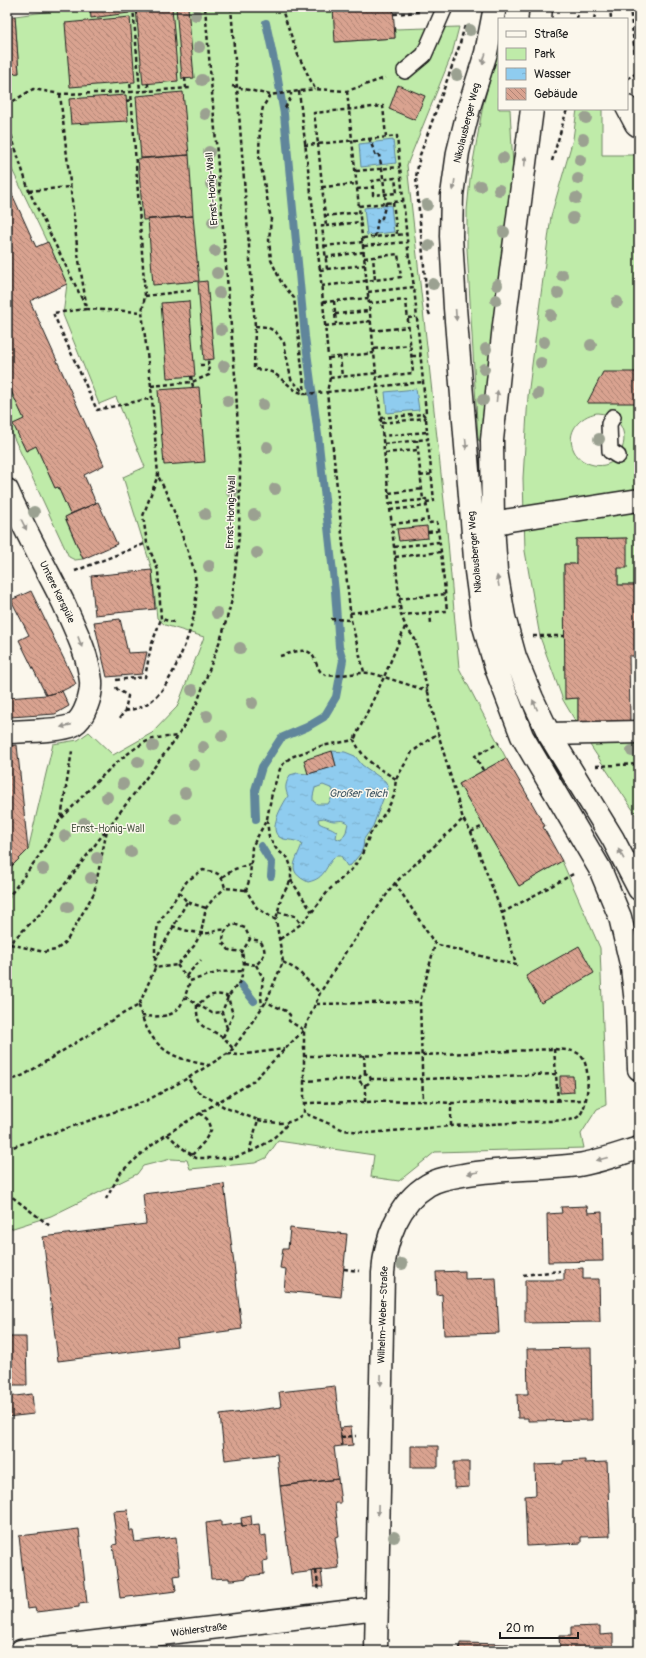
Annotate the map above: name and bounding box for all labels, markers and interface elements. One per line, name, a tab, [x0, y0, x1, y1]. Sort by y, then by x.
legend	[498, 18, 628, 110]
text: Straße	[534, 27, 568, 42]
text: Park	[534, 47, 555, 62]
one-way arrow	[481, 53, 487, 65]
text: Wasser	[534, 67, 571, 82]
street label: Nikolausberger Weg	[451, 82, 483, 164]
text: Gebäude	[534, 87, 578, 102]
street label: Ernst-Honig-Wall	[203, 152, 221, 226]
one-way arrow	[522, 156, 529, 168]
one-way arrow	[450, 179, 457, 191]
one-way arrow	[452, 309, 459, 321]
one-way arrow	[493, 390, 500, 402]
one-way arrow	[462, 438, 469, 450]
street label: Ernst-Honig-Wall	[224, 475, 238, 549]
street label: Nikolausberger Weg	[465, 511, 485, 593]
one-way arrow	[21, 519, 28, 531]
street label: Untere Karspüle	[37, 559, 77, 625]
one-way arrow	[494, 575, 500, 588]
one-way arrow	[78, 637, 84, 649]
one-way arrow	[532, 699, 538, 711]
one-way arrow	[60, 724, 72, 730]
water label: Großer Teich	[329, 787, 388, 800]
park label: Ernst-Honig-Wall	[71, 823, 145, 835]
one-way arrow	[618, 848, 625, 860]
one-way arrow	[595, 1156, 607, 1162]
one-way arrow	[466, 1170, 479, 1176]
street label: Wilhelm-Weber-Straße	[375, 1266, 391, 1364]
one-way arrow	[378, 1374, 384, 1387]
one-way arrow	[375, 1504, 382, 1516]
scale bar	[500, 1614, 578, 1640]
street label: Wöhlerstraße	[170, 1621, 228, 1639]
text: 20 m	[506, 1621, 535, 1636]

